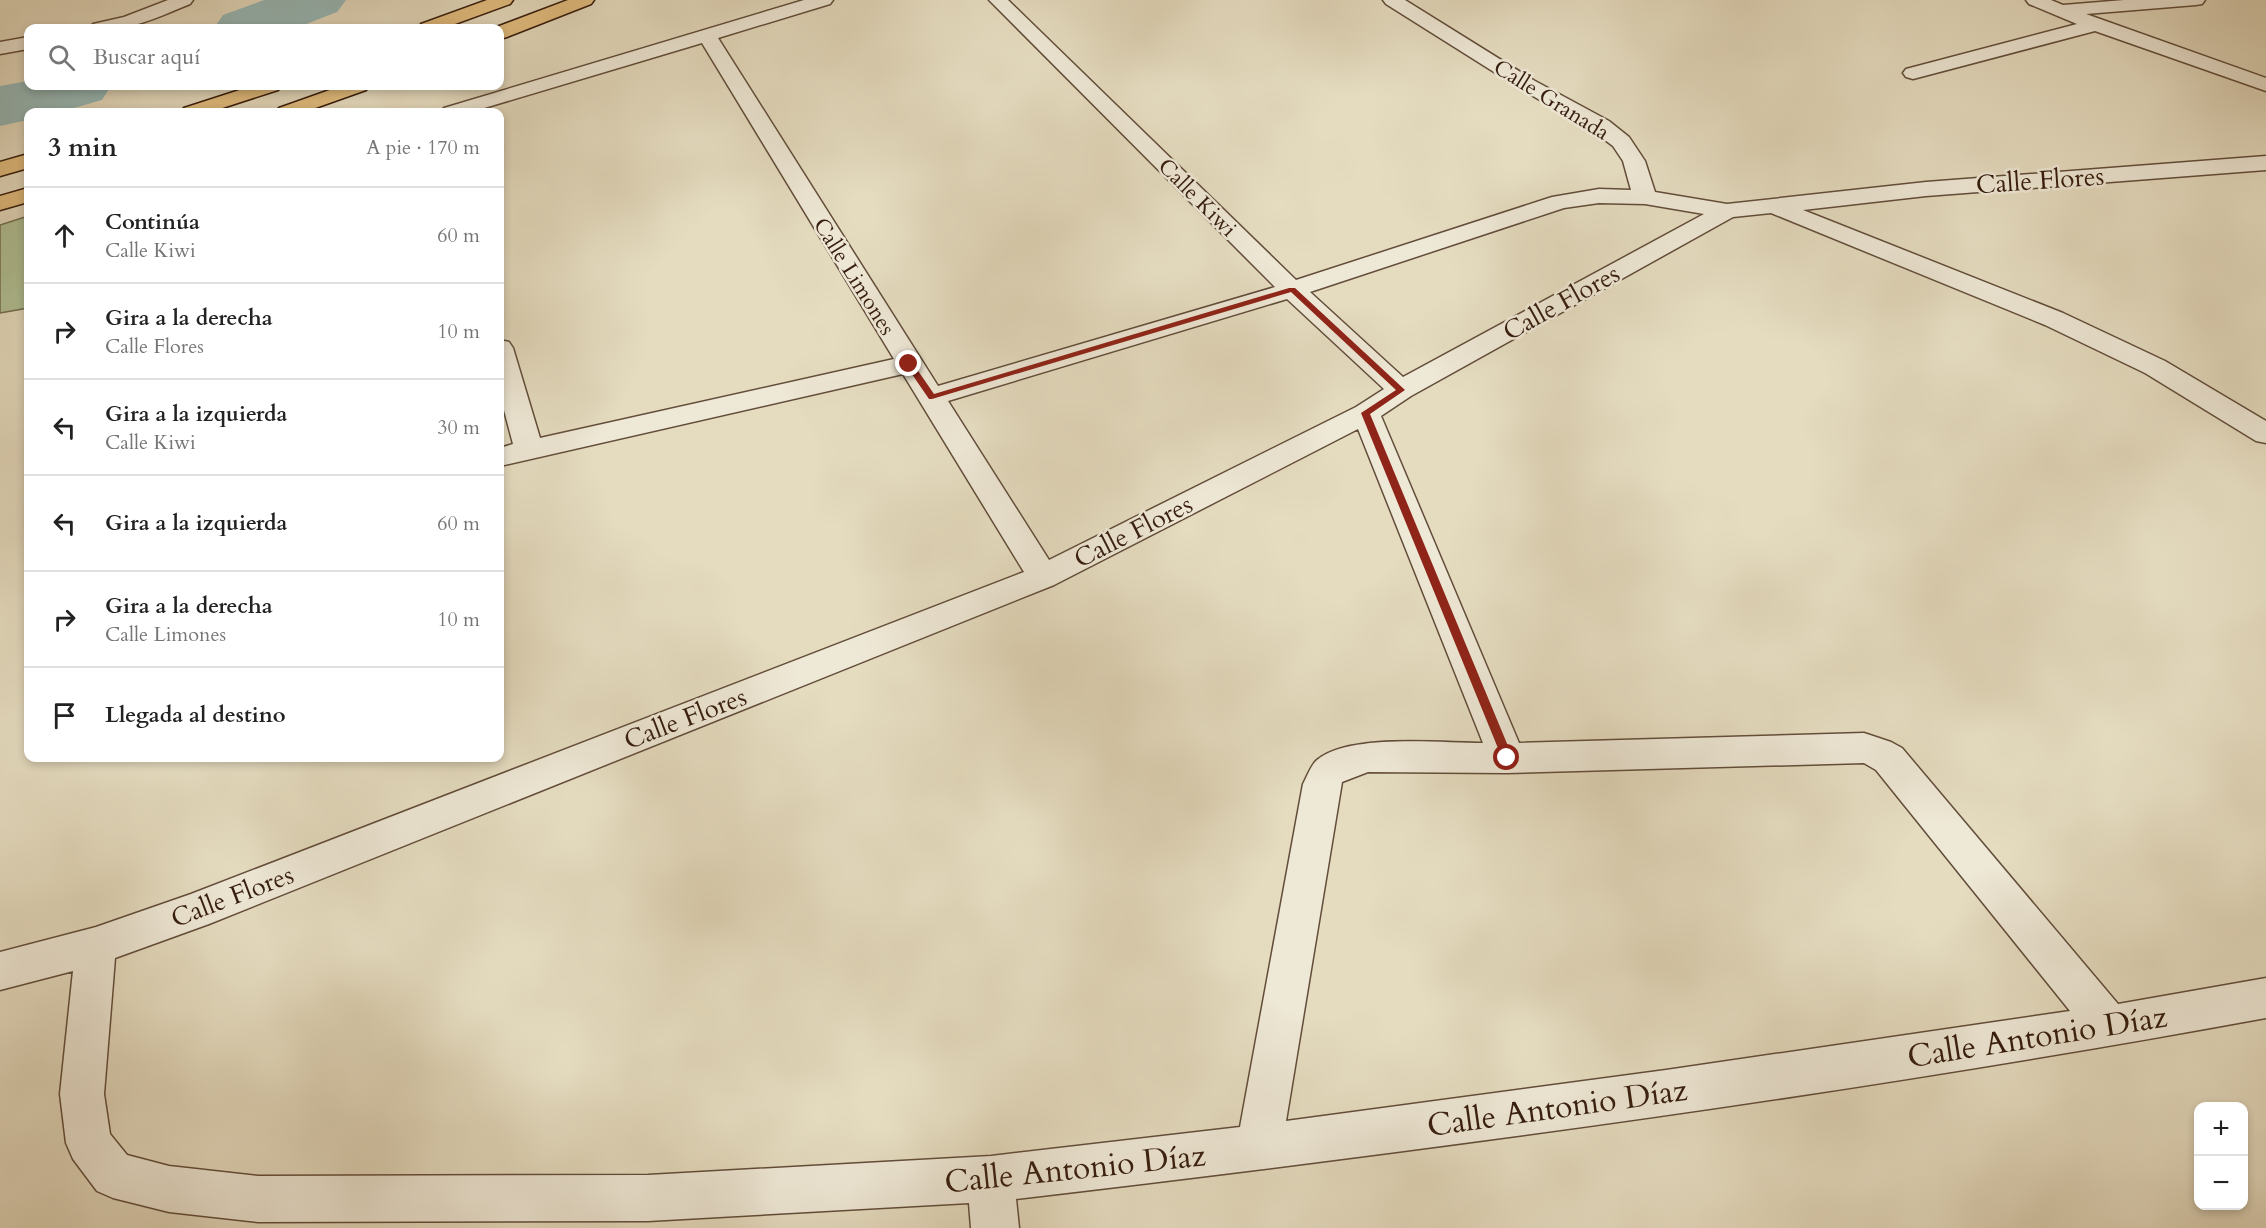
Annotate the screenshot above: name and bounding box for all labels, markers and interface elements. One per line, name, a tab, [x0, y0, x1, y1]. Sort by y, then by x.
search box	[24, 24, 504, 90]
icon: search	[45, 41, 78, 74]
text: Buscar aquí	[93, 42, 200, 72]
street label: Calle Granada	[1488, 52, 1616, 148]
text: 3 min	[48, 130, 117, 165]
text: A pie · 170 m	[366, 134, 480, 161]
street label: Calle Kiwi	[1151, 152, 1243, 244]
street label: Calle Flores	[1975, 159, 2105, 202]
text: Continúa	[105, 207, 200, 237]
street label: Calle Limones	[806, 212, 902, 341]
icon: ahead	[48, 219, 81, 252]
text: 60 m	[437, 222, 480, 249]
text: Calle Kiwi	[105, 237, 196, 264]
street label: Calle Flores	[1497, 256, 1626, 349]
text: Gira a la derecha	[105, 303, 273, 333]
icon: right	[48, 315, 81, 348]
text: 10 m	[437, 318, 480, 345]
text: Calle Flores	[105, 333, 204, 360]
route end	[895, 350, 921, 376]
text: Gira a la izquierda	[105, 399, 288, 429]
icon: left	[48, 411, 81, 444]
text: 30 m	[437, 414, 480, 441]
text: Calle Kiwi	[105, 429, 196, 456]
street label: Calle Flores	[1068, 487, 1198, 576]
icon: left	[48, 507, 81, 540]
text: Gira a la izquierda	[105, 508, 288, 538]
text: 60 m	[437, 510, 480, 537]
text: Gira a la derecha	[105, 591, 273, 621]
icon: right	[48, 603, 81, 636]
text: 10 m	[437, 606, 480, 633]
text: Calle Limones	[105, 621, 226, 648]
street label: Calle Flores	[619, 679, 751, 758]
icon: arrive	[48, 699, 81, 732]
text: Llegada al destino	[105, 700, 286, 730]
route start	[1493, 744, 1519, 770]
street label: Calle Flores	[166, 857, 298, 936]
street label: Calle Antonio Díaz	[1904, 995, 2170, 1079]
street label: Calle Antonio Díaz	[1424, 1068, 1690, 1148]
map controls	[2194, 1102, 2248, 1210]
button: +	[2194, 1102, 2248, 1156]
street label: Calle Antonio Díaz	[942, 1133, 1208, 1205]
button: −	[2194, 1156, 2248, 1210]

